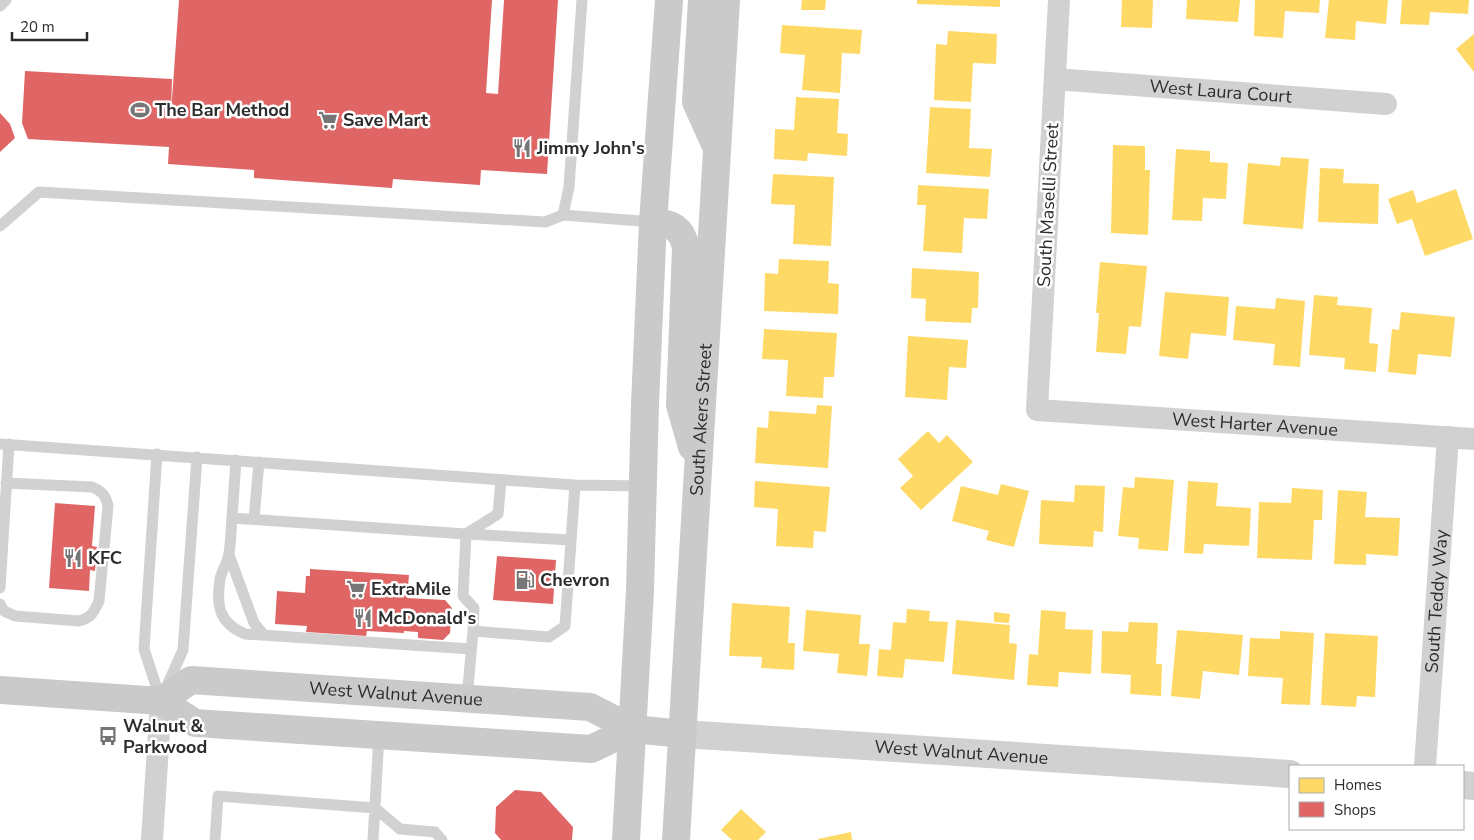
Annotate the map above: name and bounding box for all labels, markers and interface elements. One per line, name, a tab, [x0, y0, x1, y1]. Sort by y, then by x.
scale bar	[12, 10, 88, 42]
text: 20 m	[20, 17, 55, 37]
street label: West Laura Court	[1148, 74, 1293, 109]
place label: The Bar Method	[155, 98, 289, 122]
sports icon: The Bar Method	[129, 99, 151, 121]
place label: Save Mart	[343, 108, 428, 132]
supermarket icon: Save Mart	[317, 109, 339, 131]
street label: South Maselli Street	[1032, 122, 1064, 288]
place label: Jimmy John's	[536, 136, 645, 160]
restaurant icon: Jimmy John's	[511, 137, 533, 159]
street label: South Akers Street	[684, 342, 718, 497]
street label: West Harter Avenue	[1171, 407, 1339, 442]
street label: South Teddy Way	[1420, 528, 1454, 674]
place label: KFC	[88, 546, 122, 570]
restaurant icon: KFC	[62, 547, 84, 569]
place label: Chevron	[540, 568, 610, 592]
fuel station icon: Chevron	[514, 569, 536, 591]
place label: ExtraMile	[371, 577, 451, 601]
supermarket icon: ExtraMile	[345, 578, 367, 600]
place label: McDonald's	[378, 606, 476, 630]
restaurant icon: McDonald's	[352, 607, 374, 629]
street label: West Walnut Avenue	[308, 676, 484, 712]
place label: Walnut & Parkwood	[123, 714, 207, 759]
bus stop icon: Walnut & Parkwood	[97, 725, 119, 747]
street label: West Walnut Avenue	[874, 735, 1049, 770]
legend	[1289, 765, 1464, 830]
text: Homes	[1334, 775, 1382, 795]
text: Shops	[1334, 800, 1376, 820]

